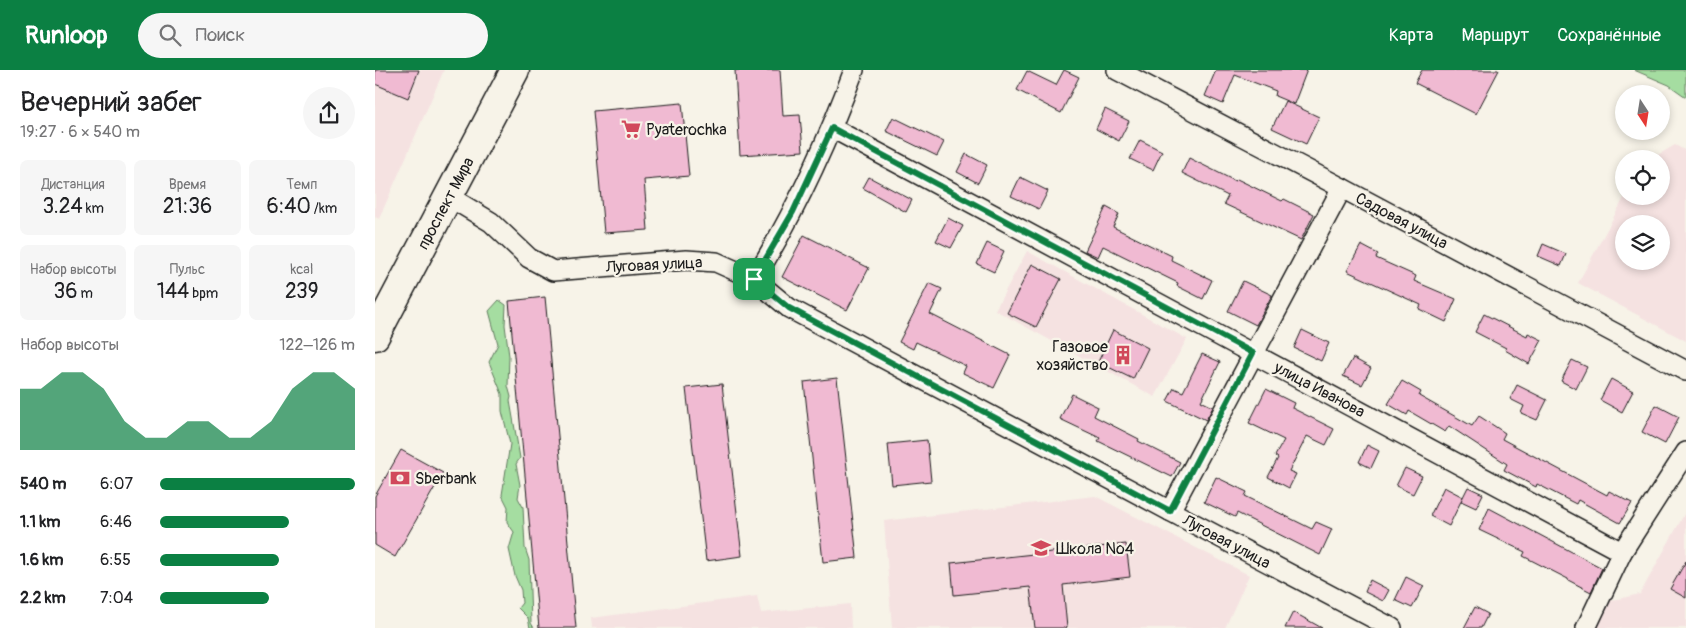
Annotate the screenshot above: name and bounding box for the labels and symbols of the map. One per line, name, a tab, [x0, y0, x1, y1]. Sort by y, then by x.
north arrow	[1615, 85, 1670, 140]
supermarket icon: Pyaterochka	[620, 118, 642, 140]
place label: Pyaterochka	[646, 120, 727, 140]
street label: проспект Мира	[413, 154, 479, 253]
street label: Садовая улица	[1352, 188, 1451, 254]
street label: Луговая улица	[604, 252, 703, 278]
pin	[733, 258, 775, 300]
place label: Газовое хозяйство	[1036, 337, 1108, 375]
building icon: Газовое хозяйство	[1112, 344, 1134, 366]
street label: улица Иванова	[1270, 357, 1368, 422]
bank icon: Sberbank	[389, 467, 411, 489]
place label: Sberbank	[415, 469, 477, 489]
street label: Луговая улица	[1178, 510, 1274, 573]
school or university icon: Школа №4	[1030, 537, 1052, 559]
place label: Школа №4	[1056, 539, 1134, 559]

